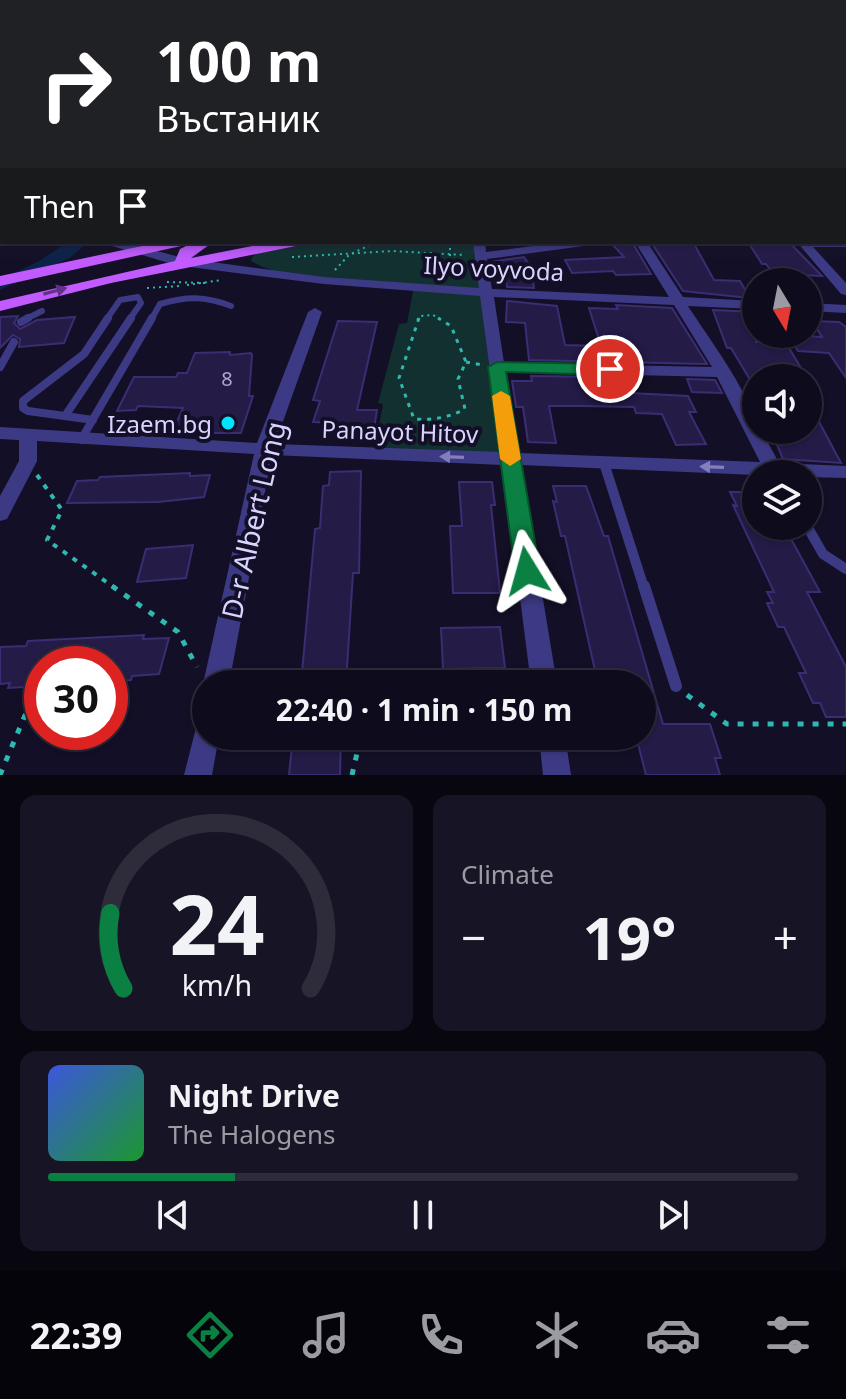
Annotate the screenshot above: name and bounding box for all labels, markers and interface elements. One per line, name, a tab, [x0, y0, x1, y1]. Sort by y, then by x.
text: 100 m	[156, 22, 321, 98]
icon: right	[24, 32, 128, 136]
text: Въстаник	[156, 94, 320, 143]
icon: arrive	[111, 184, 155, 228]
text: Then	[24, 186, 95, 227]
street label: Ilyo voyvoda	[423, 248, 565, 288]
north arrow	[742, 268, 822, 348]
map controls	[742, 268, 822, 540]
one-way arrow	[43, 284, 67, 297]
pin	[576, 335, 644, 403]
icon: arrive	[588, 347, 632, 391]
button: sound	[742, 364, 822, 444]
house number: 8	[221, 365, 233, 392]
place label: Izaem.bg	[107, 407, 212, 440]
street label: Panayot Hitov	[321, 412, 480, 450]
marker: Izaem.bg	[219, 414, 237, 432]
street label: D-r Albert Long	[212, 418, 294, 622]
one-way arrow	[439, 450, 464, 463]
button: layers	[742, 460, 822, 540]
one-way arrow	[699, 461, 724, 474]
position arrow	[485, 529, 569, 613]
speed limit sign: 30	[24, 646, 128, 750]
text: 22:40 · 1 min · 150 m	[276, 689, 572, 730]
text: Climate	[461, 856, 554, 892]
text: 24	[169, 866, 264, 979]
text: 19°	[582, 896, 677, 978]
text: −	[461, 907, 486, 967]
text: +	[773, 907, 798, 967]
text: km/h	[181, 965, 252, 1004]
text: Night Drive	[168, 1075, 340, 1116]
text: The Halogens	[168, 1116, 335, 1152]
icon: previous	[151, 1193, 195, 1237]
icon: pause	[401, 1193, 445, 1237]
icon: next	[651, 1193, 695, 1237]
icon: directions	[182, 1307, 238, 1363]
icon: music	[298, 1307, 354, 1363]
icon: phone	[413, 1307, 469, 1363]
icon: climate	[529, 1307, 585, 1363]
icon: car	[645, 1307, 701, 1363]
icon: filters	[760, 1307, 816, 1363]
text: 22:39	[30, 1311, 122, 1360]

